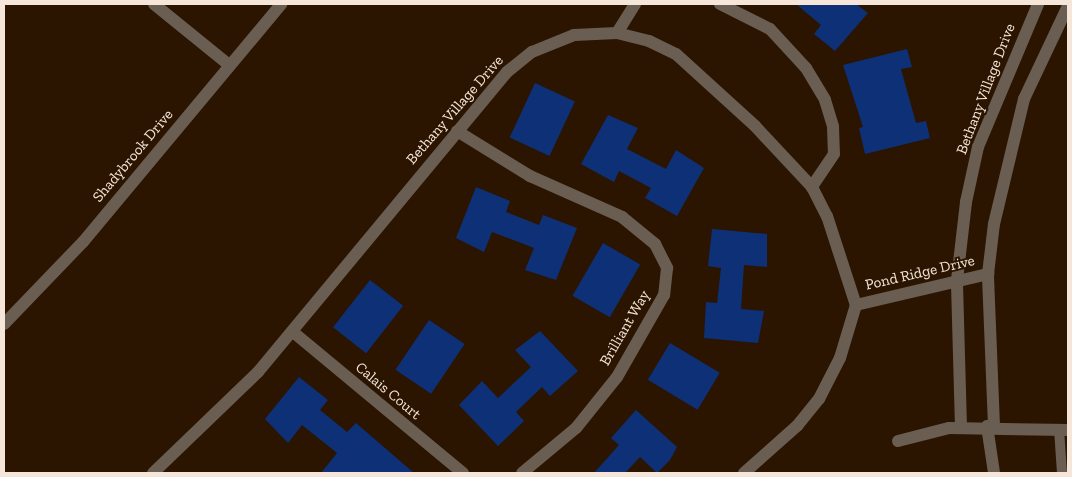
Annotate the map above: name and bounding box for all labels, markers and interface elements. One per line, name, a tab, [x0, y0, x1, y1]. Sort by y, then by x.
street label: Bethany Village Drive	[953, 21, 1019, 157]
street label: Bethany Village Drive	[402, 51, 508, 169]
street label: Shadybrook Drive	[89, 106, 177, 206]
street label: Pond Ridge Drive	[863, 252, 977, 294]
street label: Brilliant Way	[596, 287, 654, 369]
street label: Calais Court	[352, 358, 424, 424]

